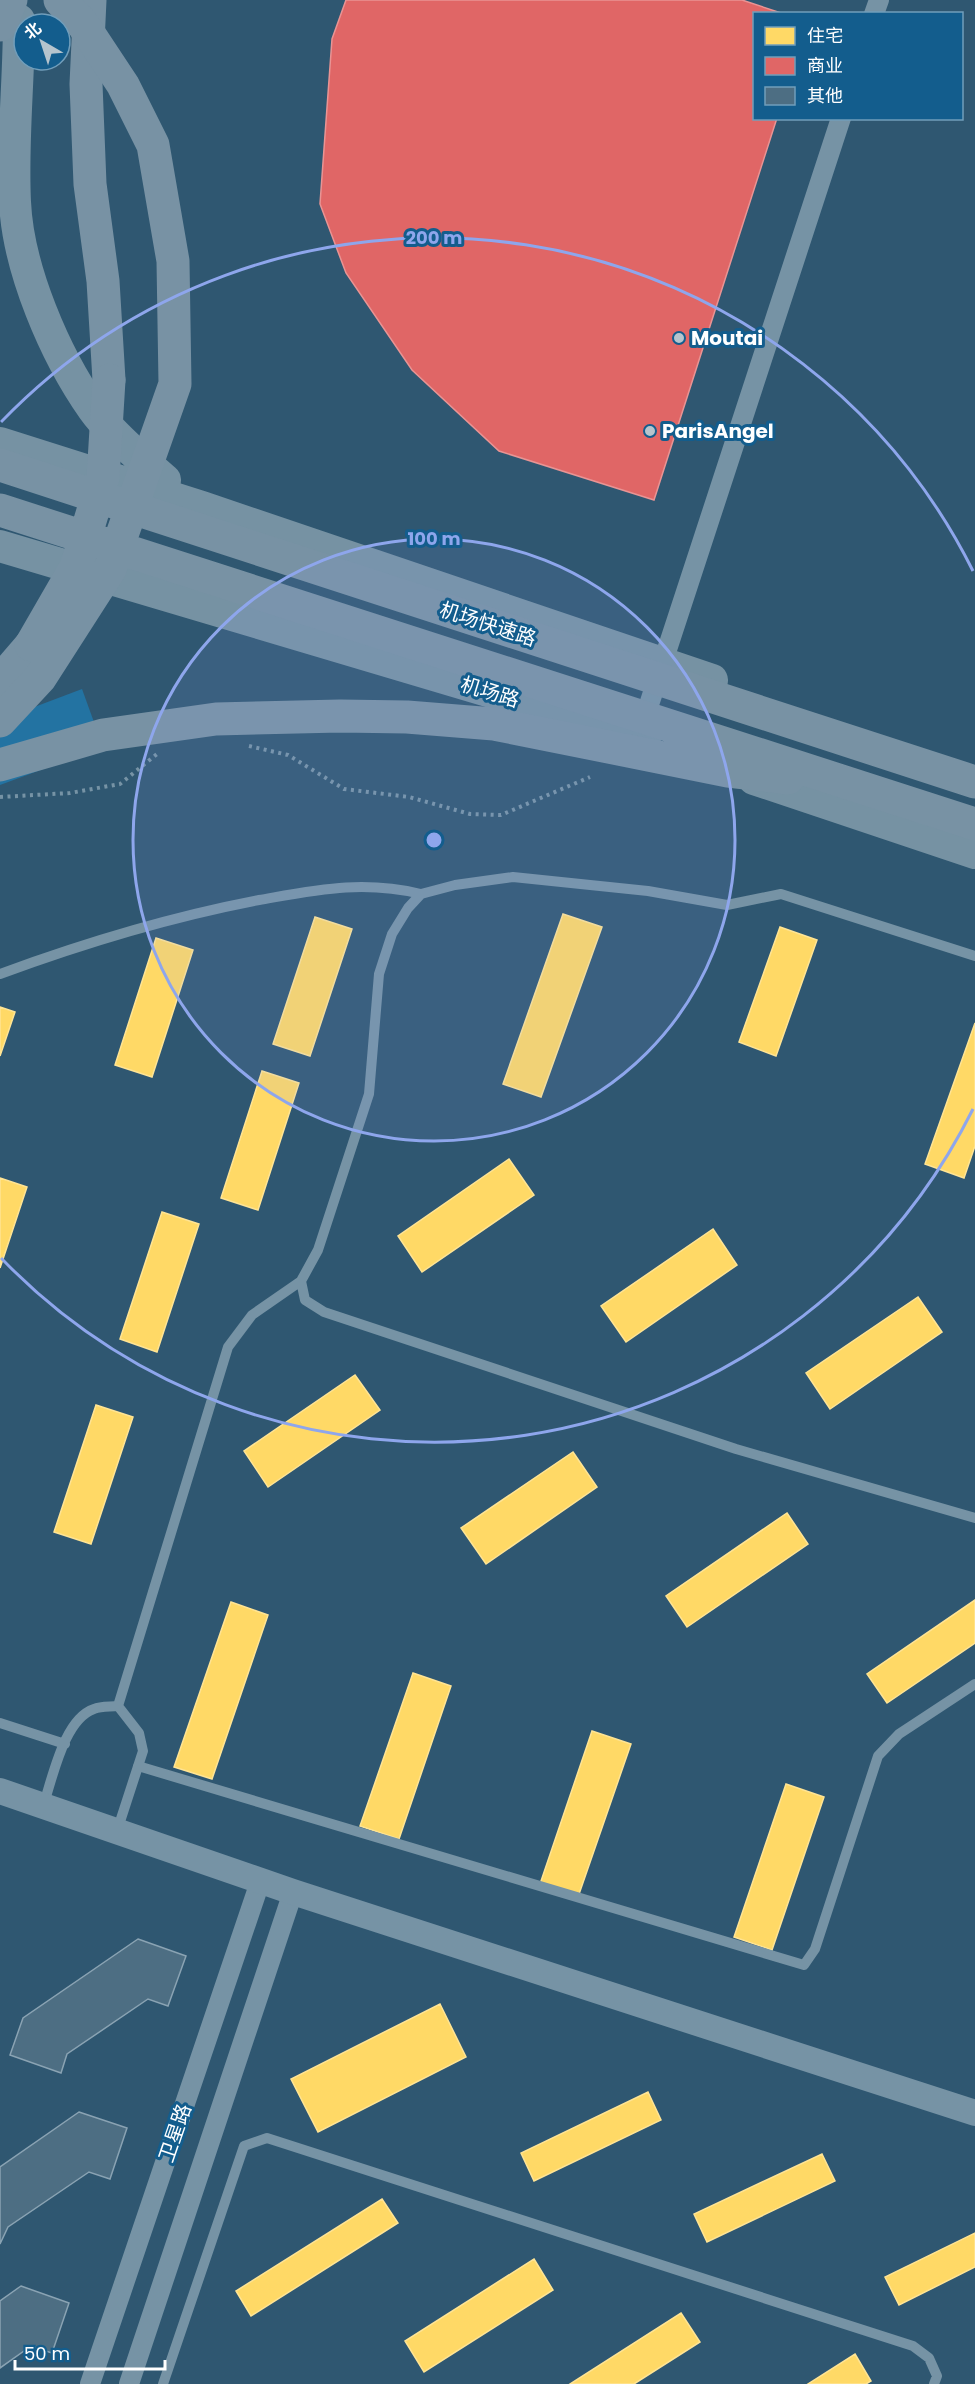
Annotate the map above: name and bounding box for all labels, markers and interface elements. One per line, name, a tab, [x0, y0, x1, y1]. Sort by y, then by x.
north arrow	[12, 12, 72, 72]
legend	[753, 12, 963, 120]
text: 北	[19, 17, 46, 45]
text: 住宅	[807, 23, 843, 48]
text: 商业	[807, 53, 843, 78]
text: 其他	[807, 83, 843, 108]
text: 200 m	[406, 225, 462, 250]
place label: Moutai	[691, 324, 763, 352]
marker: Moutai	[672, 331, 686, 345]
place label: ParisAngel	[662, 417, 774, 445]
marker: ParisAngel	[643, 424, 657, 438]
text: 100 m	[407, 526, 461, 551]
street label: 机场快速路	[436, 595, 540, 653]
street label: 机场路	[457, 670, 523, 714]
centre of rings	[424, 830, 444, 850]
street label: 卫星路	[152, 2100, 198, 2166]
scale bar	[15, 2333, 165, 2371]
text: 50 m	[24, 2341, 70, 2366]

